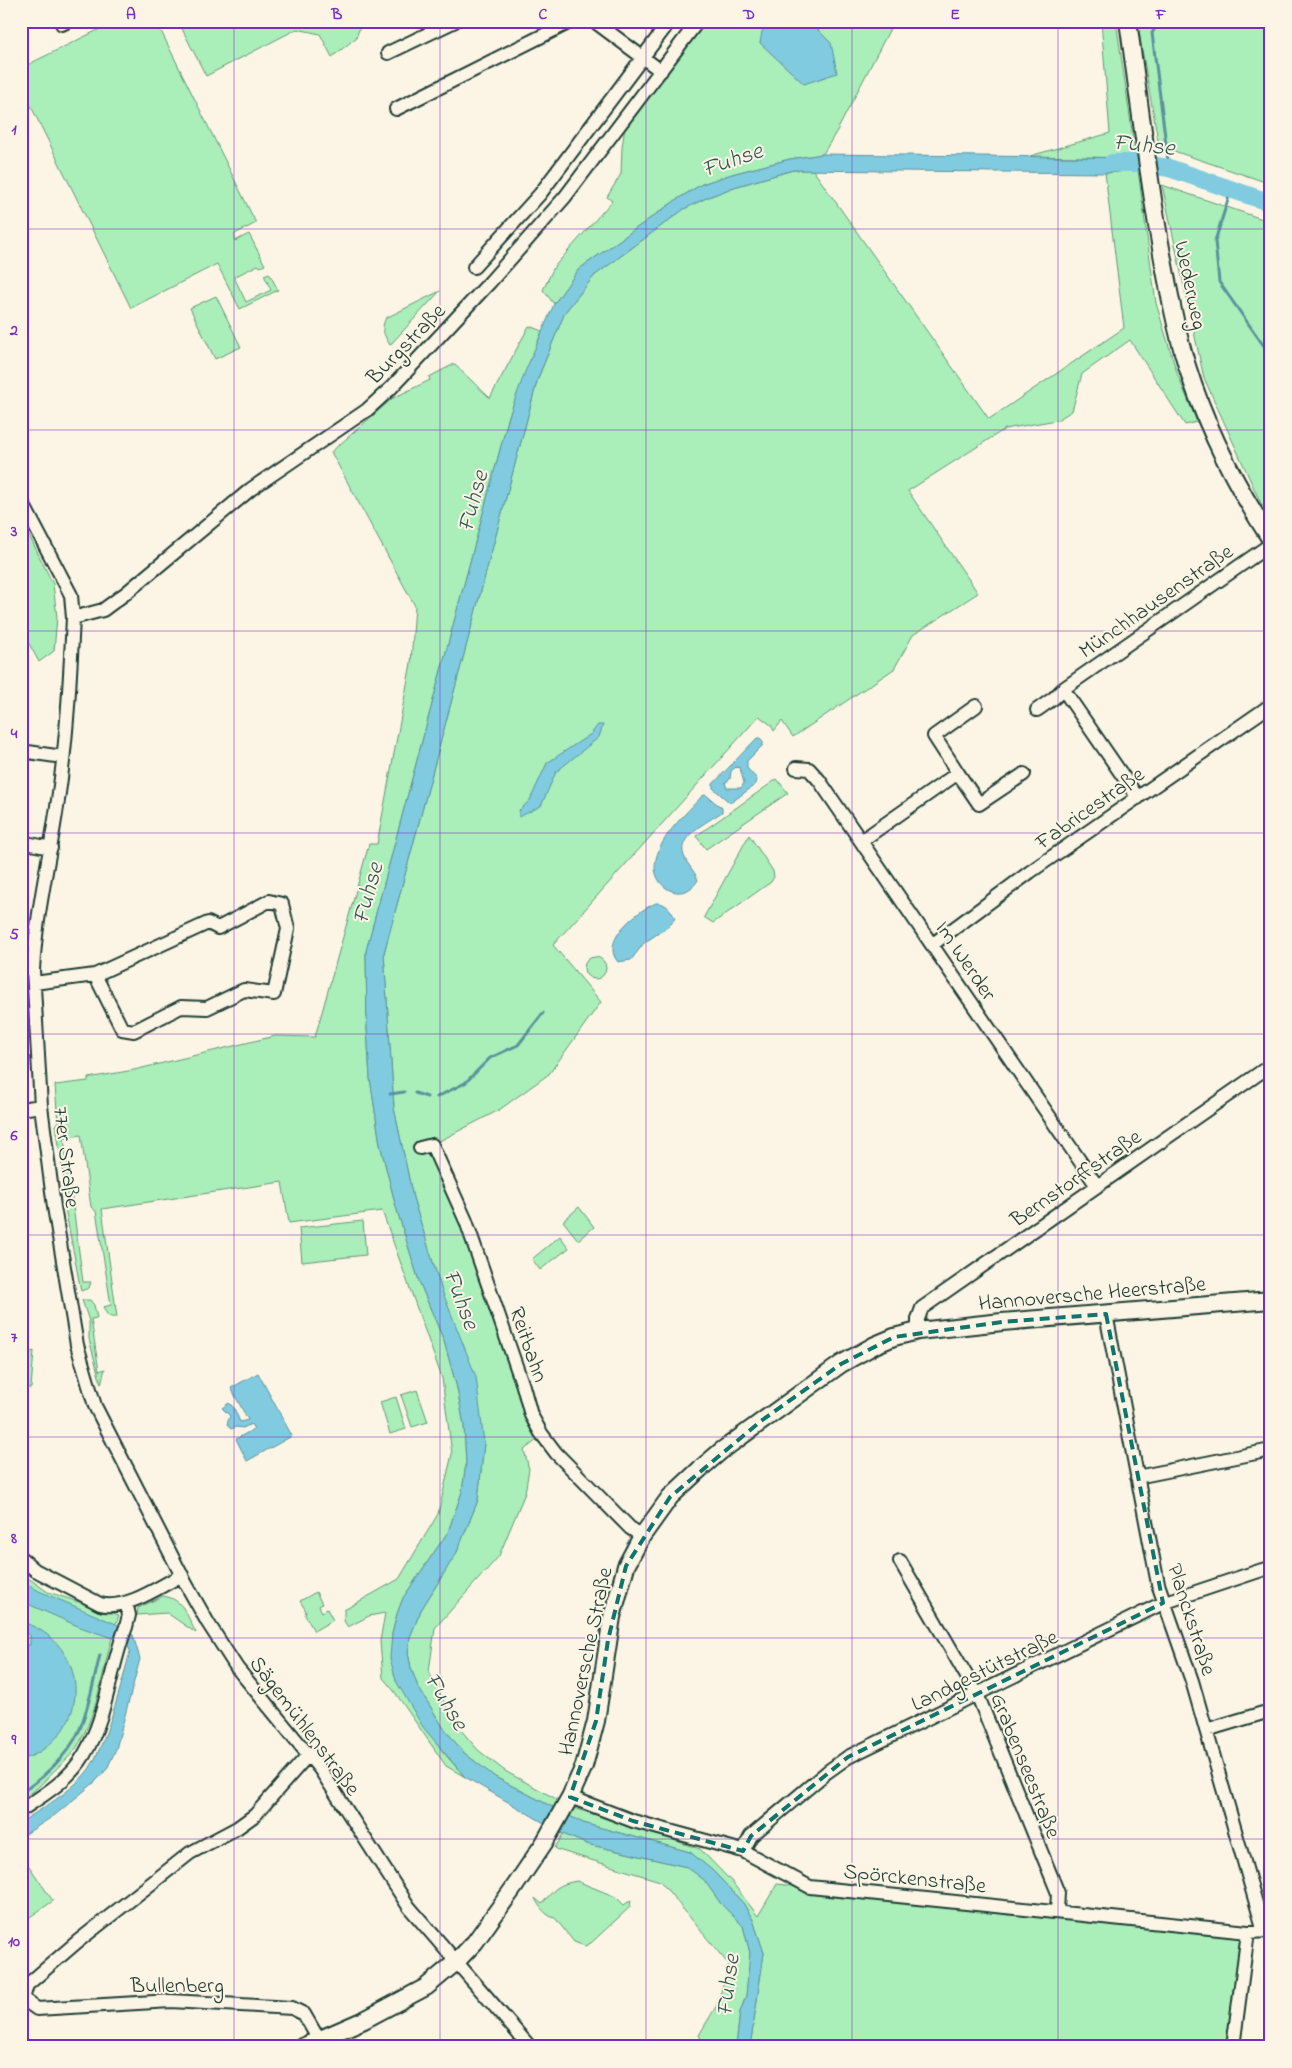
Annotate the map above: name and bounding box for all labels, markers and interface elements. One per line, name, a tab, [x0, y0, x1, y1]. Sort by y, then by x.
text: A	[126, 3, 136, 27]
text: B	[331, 3, 343, 27]
text: C	[539, 3, 548, 27]
text: D	[742, 3, 755, 27]
text: E	[950, 3, 960, 27]
text: F	[1155, 3, 1167, 27]
text: 1	[11, 118, 17, 142]
water label: Fuhse	[1111, 126, 1178, 167]
water label: Fuhse	[698, 134, 769, 188]
street label: Wederweg	[1163, 238, 1214, 333]
street label: Burgstraße	[359, 297, 455, 395]
text: 2	[9, 319, 18, 343]
water label: Fuhse	[449, 466, 500, 536]
text: 3	[10, 520, 18, 544]
street label: Münchhausenstraße	[1073, 537, 1241, 668]
text: 4	[10, 722, 18, 746]
street label: Fabricestraße	[1029, 760, 1152, 860]
water label: Fuhse	[344, 858, 395, 928]
street label: Im Werder	[926, 915, 1003, 1008]
text: 5	[9, 923, 19, 947]
street label: 77er Straße	[43, 1105, 87, 1210]
street label: Bernstorffstraße	[1004, 1122, 1149, 1237]
text: 6	[9, 1124, 18, 1148]
water label: Fuhse	[432, 1265, 488, 1336]
street label: Hannoversche Heerstraße	[977, 1269, 1208, 1321]
street label: Reitbahn	[499, 1303, 555, 1387]
text: 7	[11, 1326, 18, 1350]
text: 8	[10, 1527, 17, 1551]
street label: Planckstraße	[1157, 1560, 1223, 1680]
street label: Hannoversche Straße	[551, 1564, 623, 1759]
street label: Landgestütstraße	[906, 1622, 1065, 1722]
street label: Sägemühlenstraße	[239, 1650, 367, 1804]
water label: Fuhse	[414, 1667, 476, 1739]
street label: Grabenseestraße	[980, 1689, 1068, 1844]
text: 9	[11, 1728, 17, 1752]
street label: Spörckenstraße	[842, 1857, 988, 1903]
text: 10	[8, 1930, 20, 1954]
water label: Fuhse	[708, 1951, 751, 2018]
street label: Bullenberg	[129, 1971, 224, 2004]

